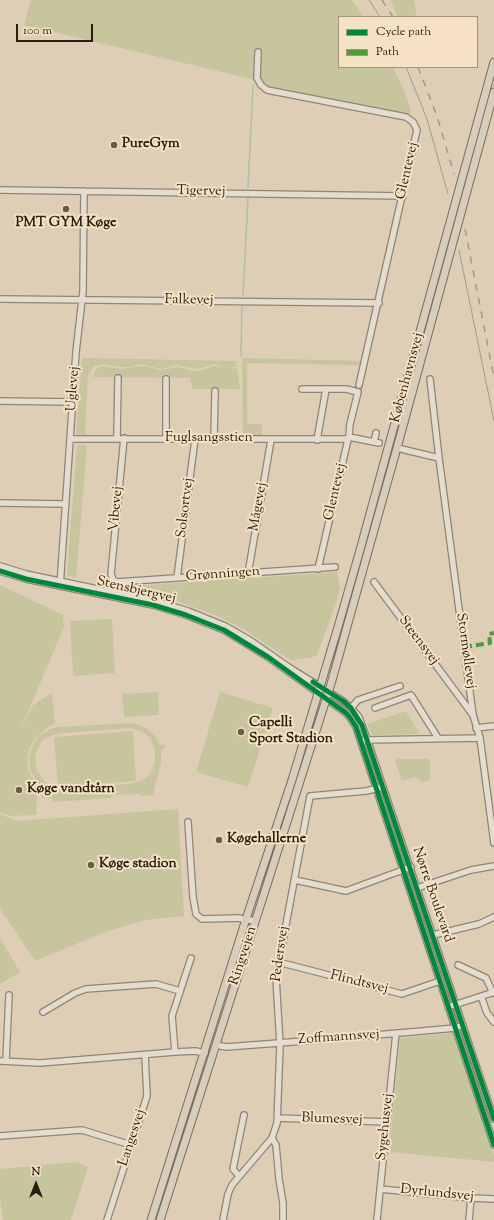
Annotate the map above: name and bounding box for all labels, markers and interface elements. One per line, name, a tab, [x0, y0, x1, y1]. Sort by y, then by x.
scale bar	[18, 16, 95, 42]
legend	[338, 16, 478, 68]
text: 100 m	[23, 22, 52, 40]
text: Cycle path	[376, 23, 431, 41]
text: Path	[376, 43, 399, 61]
place label: PureGym	[122, 137, 180, 153]
marker: PureGym	[109, 140, 119, 150]
street label: Glentevej	[393, 141, 423, 201]
street label: Tigervej	[176, 183, 226, 201]
marker: PMT GYM Køge	[61, 204, 71, 214]
place label: PMT GYM Køge	[15, 216, 117, 232]
street label: Falkevej	[164, 292, 214, 310]
street label: Københavnsvej	[388, 331, 428, 425]
street label: Uglevej	[64, 366, 84, 412]
street label: Fuglsangsstien	[165, 431, 253, 447]
street label: Glentevej	[321, 462, 351, 522]
street label: Solsortvej	[174, 477, 198, 539]
street label: Mågevej	[246, 481, 272, 533]
street label: Vibevej	[107, 486, 127, 532]
street label: Grønningen	[185, 564, 261, 586]
street label: Stensbjergvej	[95, 574, 177, 608]
street label: Stormøllevej	[451, 612, 479, 690]
street label: Steensvej	[394, 613, 442, 669]
place label: Capelli Sport Stadion	[249, 716, 333, 748]
marker: Capelli Sport Stadion	[236, 727, 246, 737]
place label: Køge vandtårn	[27, 782, 115, 798]
marker: Køge vandtårn	[14, 785, 24, 795]
place label: Køgehallerne	[227, 832, 306, 848]
marker: Køgehallerne	[214, 835, 224, 845]
street label: Nørre Boulevard	[408, 845, 456, 945]
place label: Køge stadion	[99, 857, 177, 873]
marker: Køge stadion	[86, 860, 96, 870]
street label: Ringvejen	[227, 924, 261, 988]
street label: Pedersvej	[269, 925, 293, 983]
street label: Flindtsvej	[328, 968, 390, 998]
street label: Zoffmannsvej	[298, 1027, 380, 1049]
street label: Sygehusvej	[374, 1093, 398, 1161]
street label: Langesvej	[116, 1107, 150, 1169]
street label: Blumesvej	[301, 1111, 363, 1129]
north arrow	[16, 1164, 56, 1204]
text: N	[32, 1164, 40, 1180]
street label: Dyrlundsvej	[399, 1182, 475, 1206]

